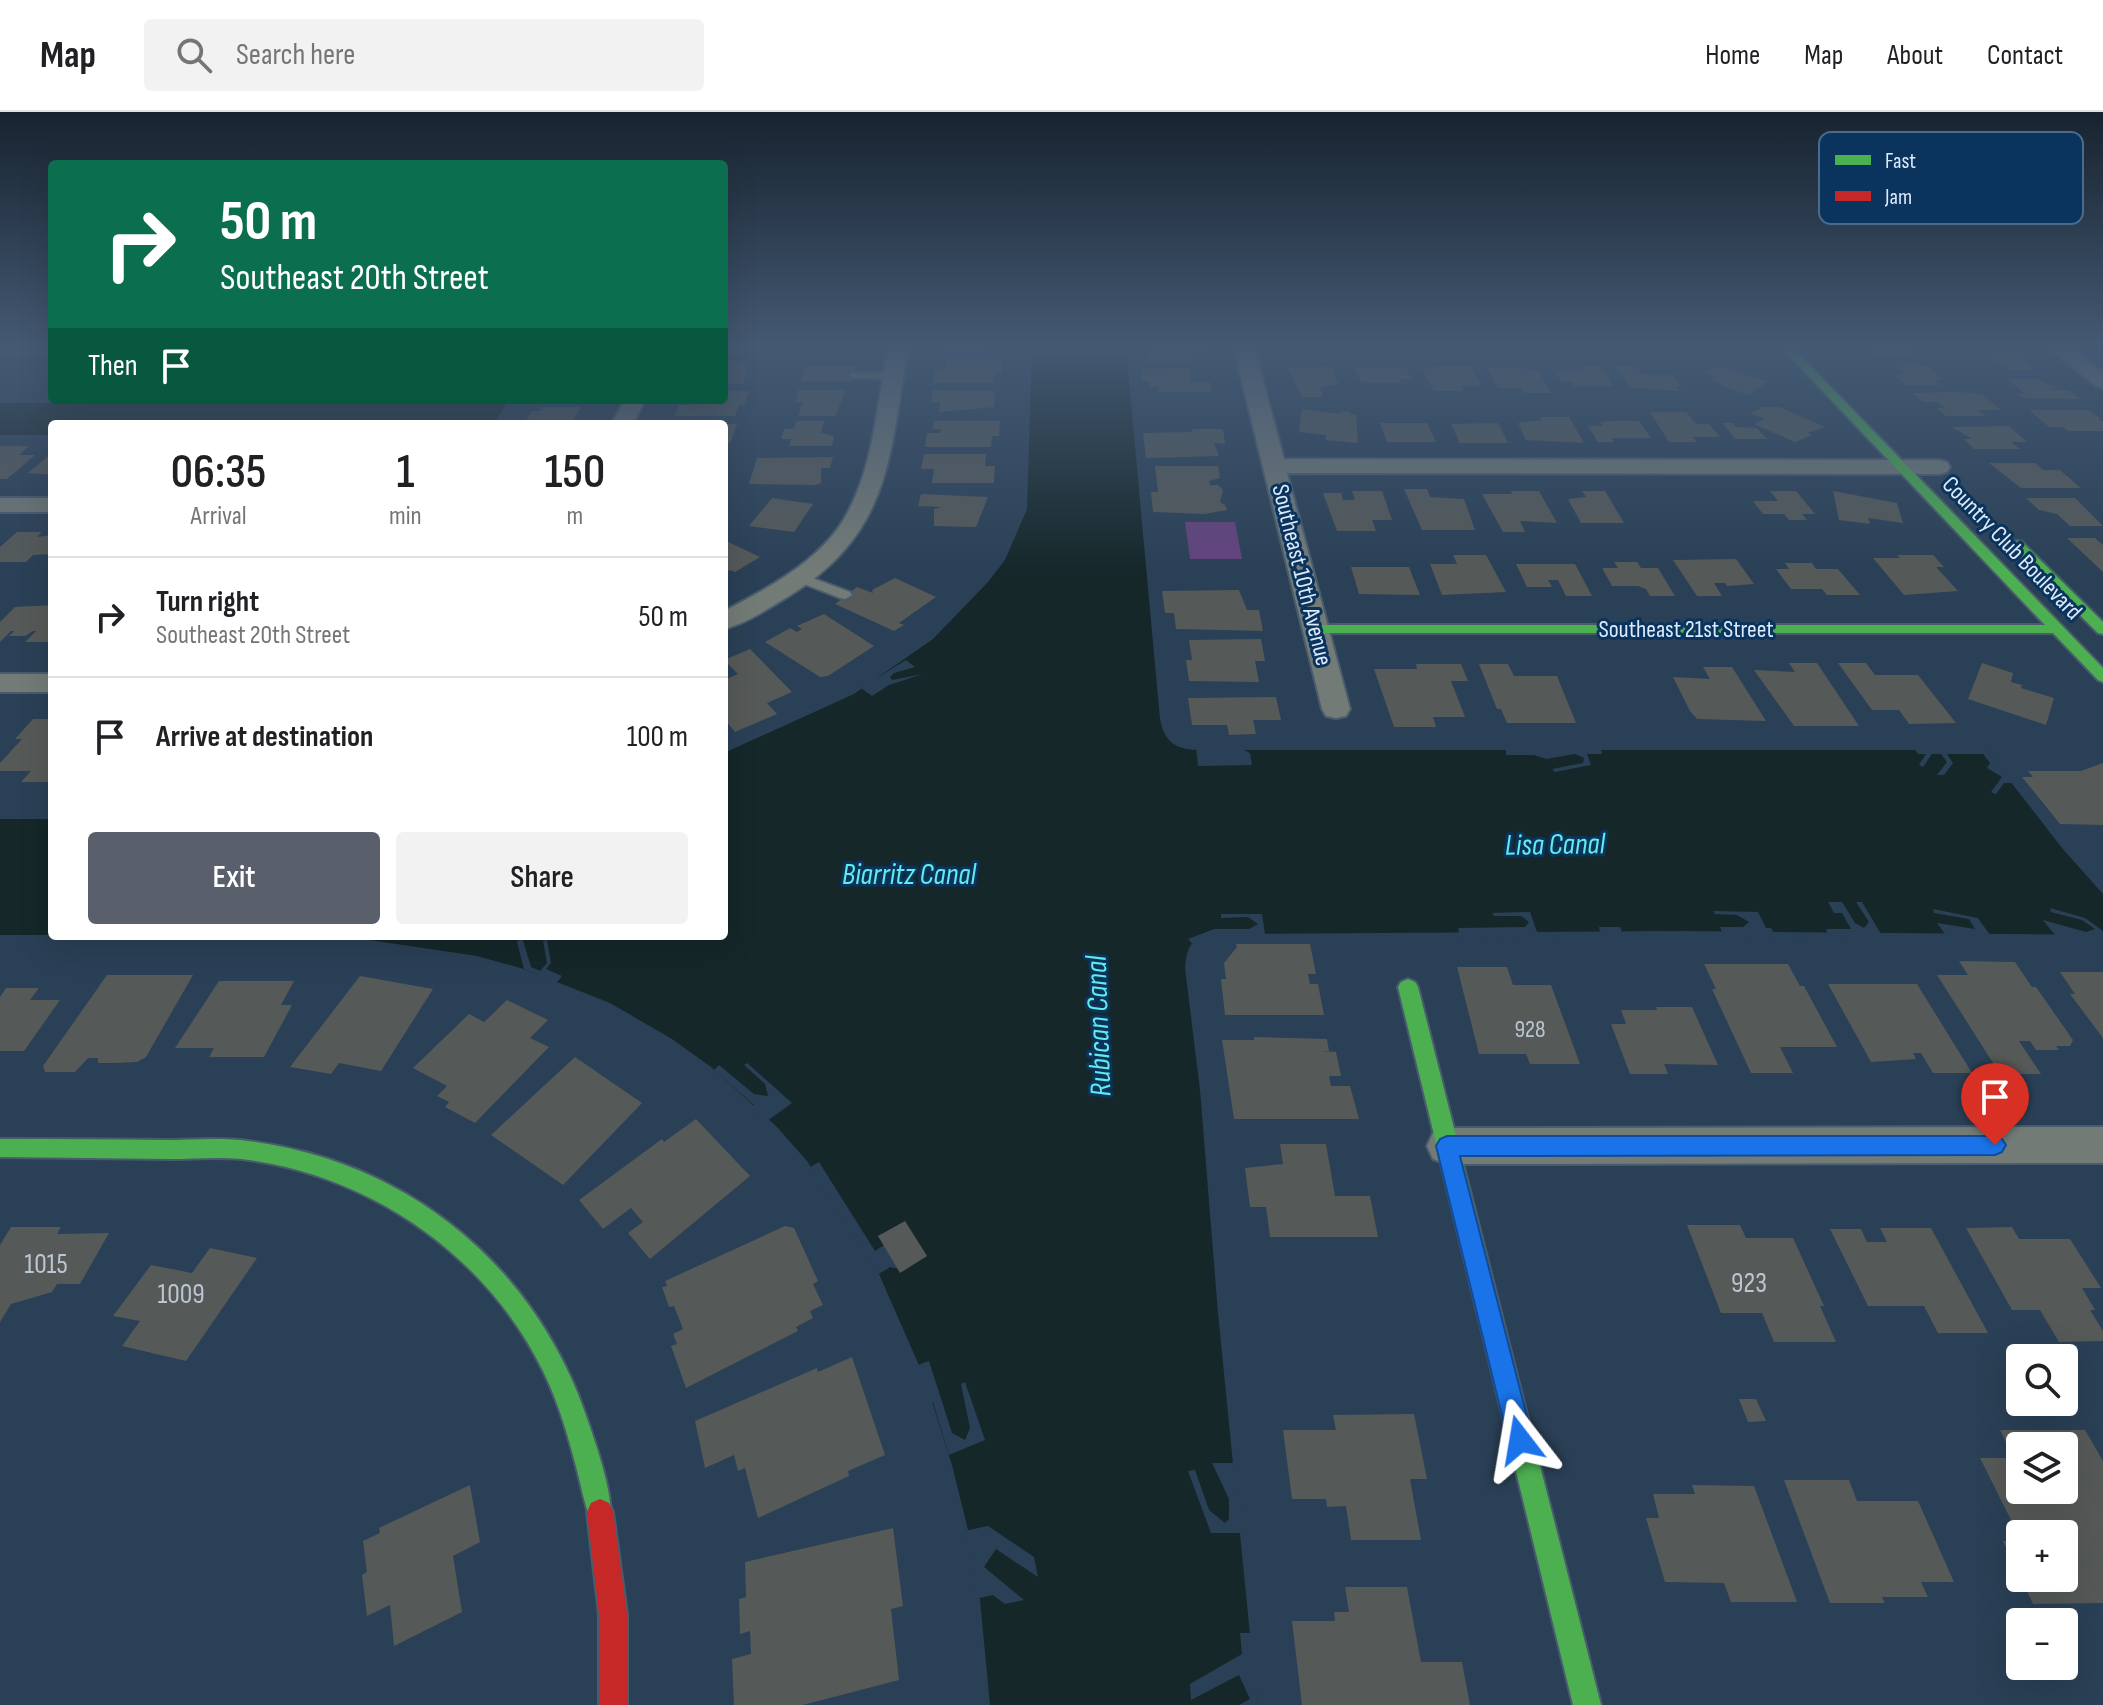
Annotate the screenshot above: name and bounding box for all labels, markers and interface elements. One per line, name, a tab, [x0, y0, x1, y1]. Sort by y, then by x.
search box	[144, 19, 704, 91]
text: Map	[40, 33, 96, 78]
icon: search	[172, 33, 216, 77]
text: Search here	[236, 37, 355, 73]
text: Home	[1705, 39, 1760, 72]
text: Map	[1804, 39, 1843, 72]
text: About	[1887, 39, 1943, 72]
text: Contact	[1987, 39, 2063, 72]
legend	[1819, 132, 2083, 224]
text: Fast	[1885, 148, 1916, 175]
text: Jam	[1884, 184, 1912, 211]
text: 50 m	[220, 189, 317, 256]
icon: right	[88, 192, 192, 296]
text: Southeast 20th Street	[220, 257, 489, 300]
icon: arrive	[154, 344, 198, 388]
text: Then	[88, 348, 138, 384]
text: 06:35	[171, 444, 266, 501]
text: 1	[396, 444, 414, 501]
text: 150	[545, 444, 605, 501]
street label: Country Club Boulevard	[1936, 470, 2088, 626]
street label: Southeast 10th Avenue	[1265, 481, 1339, 669]
text: Arrival	[191, 501, 247, 532]
text: min	[389, 501, 422, 532]
text: m	[567, 501, 583, 532]
text: Turn right	[156, 584, 259, 620]
icon: right	[88, 595, 132, 639]
text: 50 m	[639, 599, 688, 635]
street label: Southeast 21st Street	[1598, 615, 1774, 644]
text: Southeast 20th Street	[156, 620, 350, 651]
icon: arrive	[88, 715, 132, 759]
text: Arrive at destination	[156, 719, 373, 755]
text: 100 m	[627, 719, 688, 755]
water label: Lisa Canal	[1505, 826, 1607, 864]
button: Exit	[88, 832, 380, 924]
button: Share	[396, 832, 688, 924]
water label: Biarritz Canal	[842, 857, 977, 893]
water label: Rubican Canal	[1078, 953, 1119, 1097]
house number: 928	[1514, 1015, 1546, 1044]
pin	[1961, 1063, 2029, 1145]
icon: arrive	[1973, 1075, 2017, 1119]
house number: 1015	[24, 1248, 68, 1281]
house number: 923	[1731, 1267, 1767, 1300]
house number: 1009	[157, 1278, 205, 1311]
map controls	[2006, 1344, 2078, 1680]
button: search	[2006, 1344, 2078, 1416]
position arrow	[1478, 1398, 1562, 1482]
button: layers	[2006, 1432, 2078, 1504]
button: +	[2006, 1520, 2078, 1592]
button: −	[2006, 1608, 2078, 1680]

